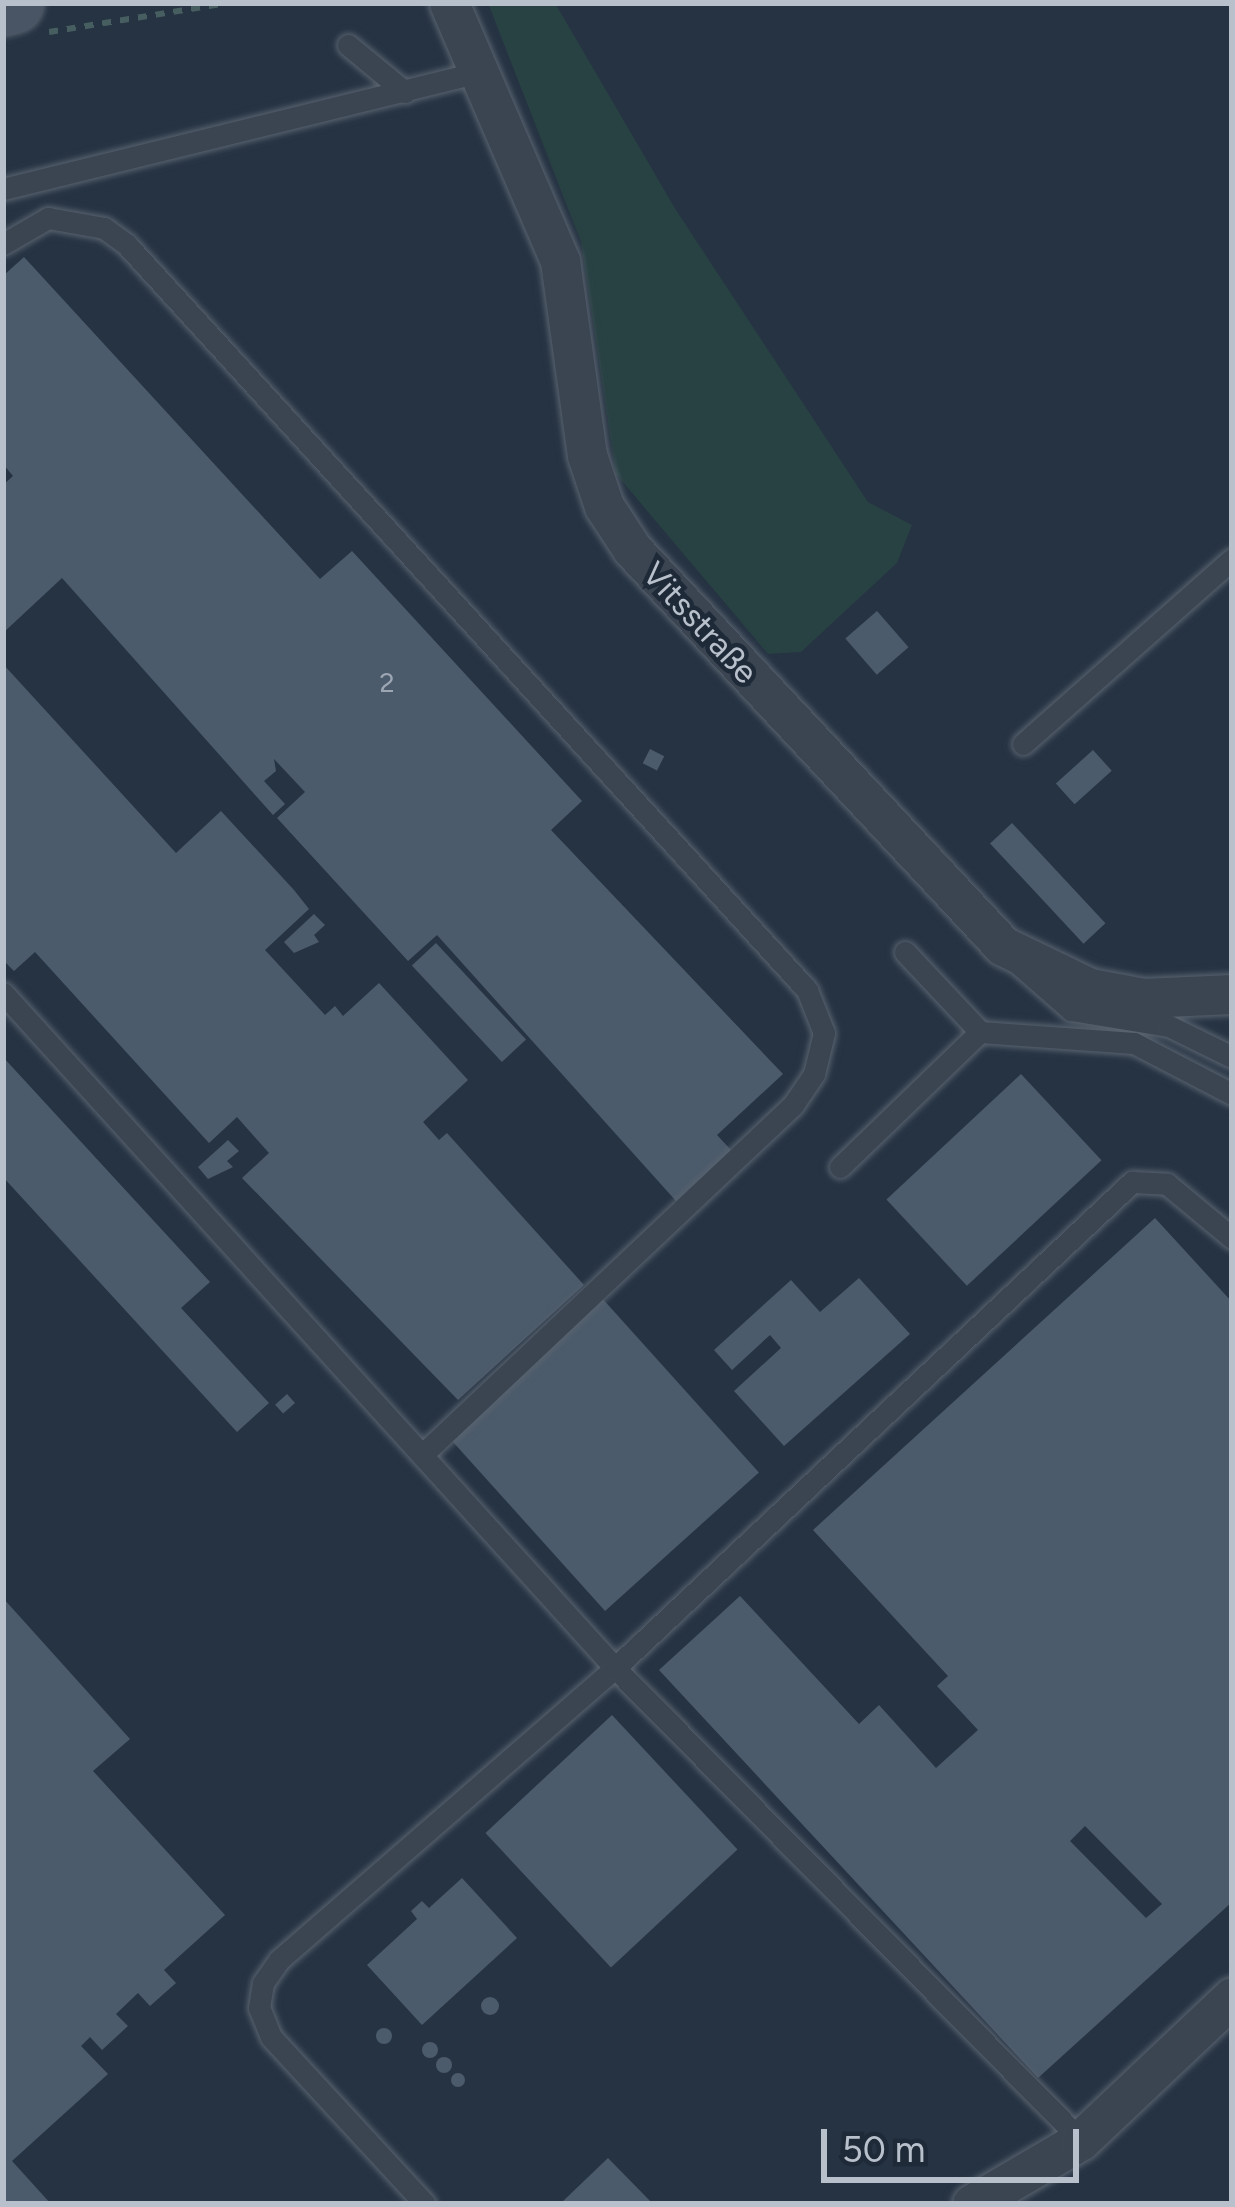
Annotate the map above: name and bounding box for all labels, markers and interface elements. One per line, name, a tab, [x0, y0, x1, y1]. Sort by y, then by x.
street label: Vitsstraße	[634, 554, 766, 692]
house number: 2	[379, 667, 395, 699]
scale bar	[827, 2105, 1085, 2179]
text: 50 m	[842, 2128, 925, 2171]

